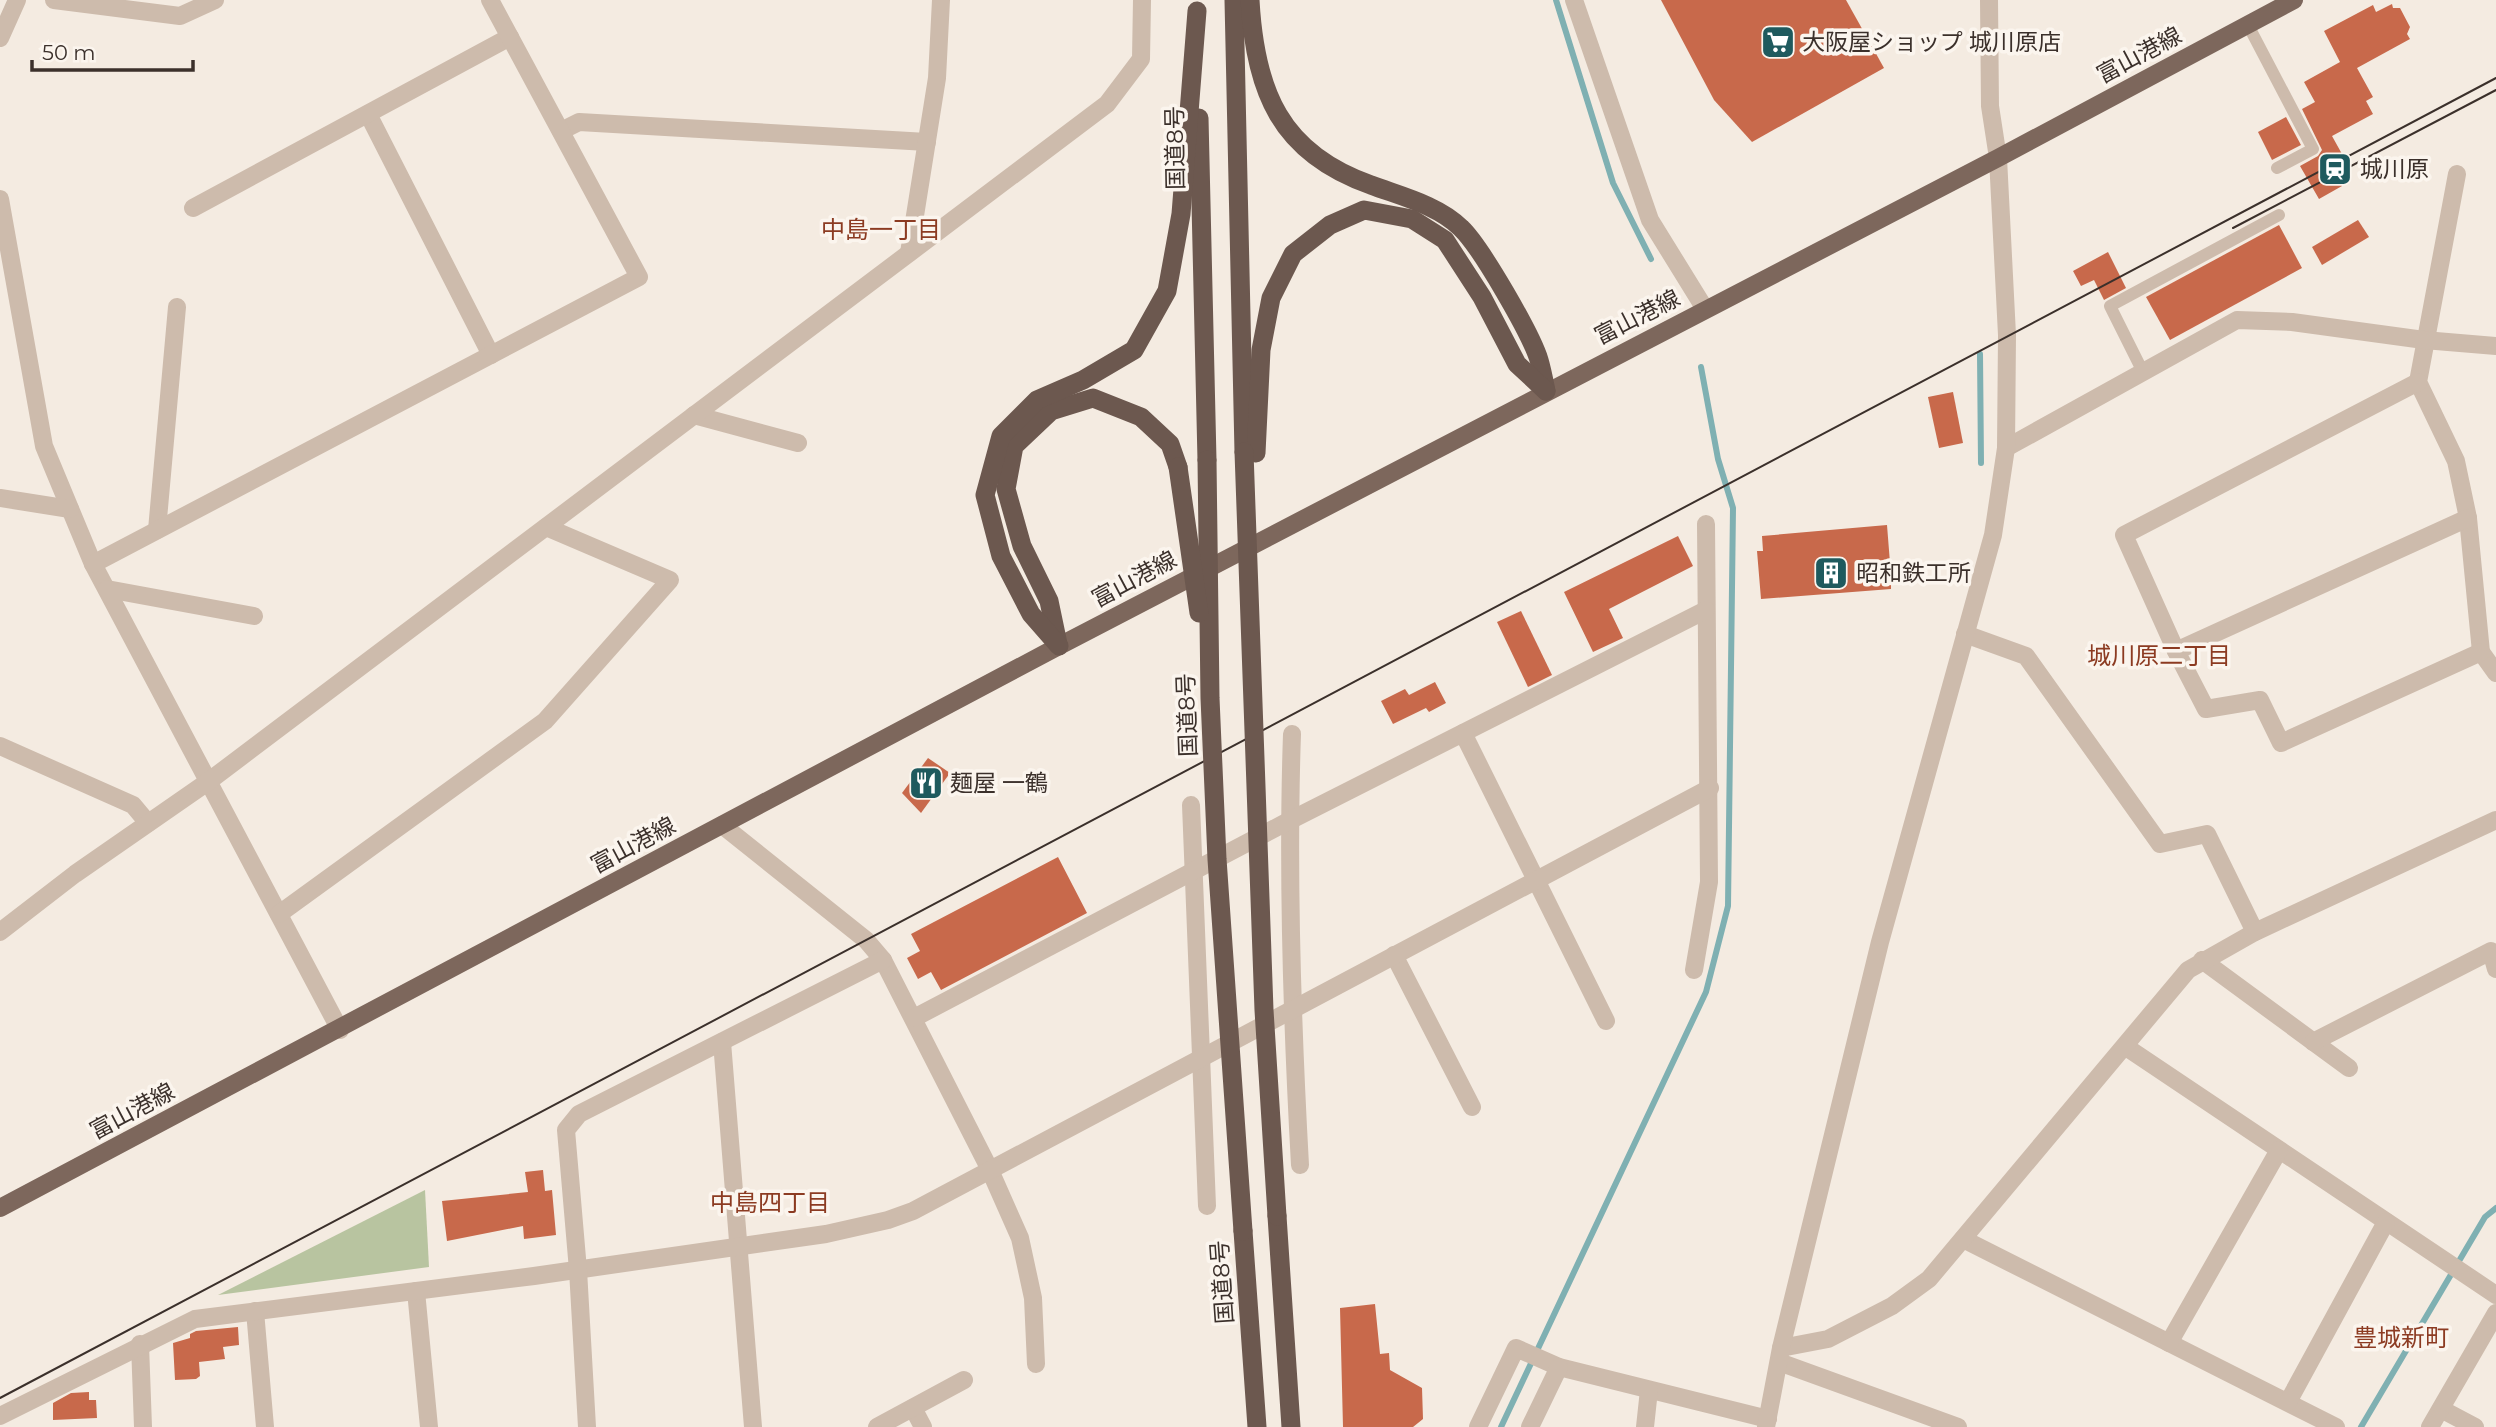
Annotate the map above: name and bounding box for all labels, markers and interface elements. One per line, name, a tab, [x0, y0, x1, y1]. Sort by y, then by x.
street label: 富山港線	[2092, 21, 2186, 89]
supermarket icon: 大阪屋ショップ 城川原店	[1759, 23, 1797, 61]
scale bar	[32, 28, 192, 72]
place label: 大阪屋ショップ 城川原店	[1802, 28, 2061, 56]
text: 50 m	[42, 40, 96, 65]
street label: 国道8号	[1160, 106, 1190, 190]
station icon: 城川原	[2316, 150, 2354, 188]
place label: 城川原	[2360, 155, 2429, 183]
district label: 中島一丁目	[821, 215, 941, 244]
street label: 富山港線	[1590, 284, 1684, 350]
street label: 富山港線	[1087, 545, 1181, 613]
building icon: 昭和鉄工所	[1812, 554, 1850, 592]
place label: 昭和鉄工所	[1856, 559, 1971, 587]
district label: 城川原二丁目	[2087, 641, 2231, 670]
street label: 国道8号	[1172, 673, 1202, 757]
restaurant icon: 麺屋 一鶴	[907, 764, 945, 802]
place label: 麺屋 一鶴	[950, 769, 1048, 797]
street label: 富山港線	[586, 811, 680, 879]
street label: 富山港線	[85, 1077, 179, 1145]
district label: 中島四丁目	[710, 1188, 830, 1217]
street label: 国道8号	[1205, 1239, 1239, 1325]
district label: 豊城新町	[2353, 1323, 2449, 1352]

